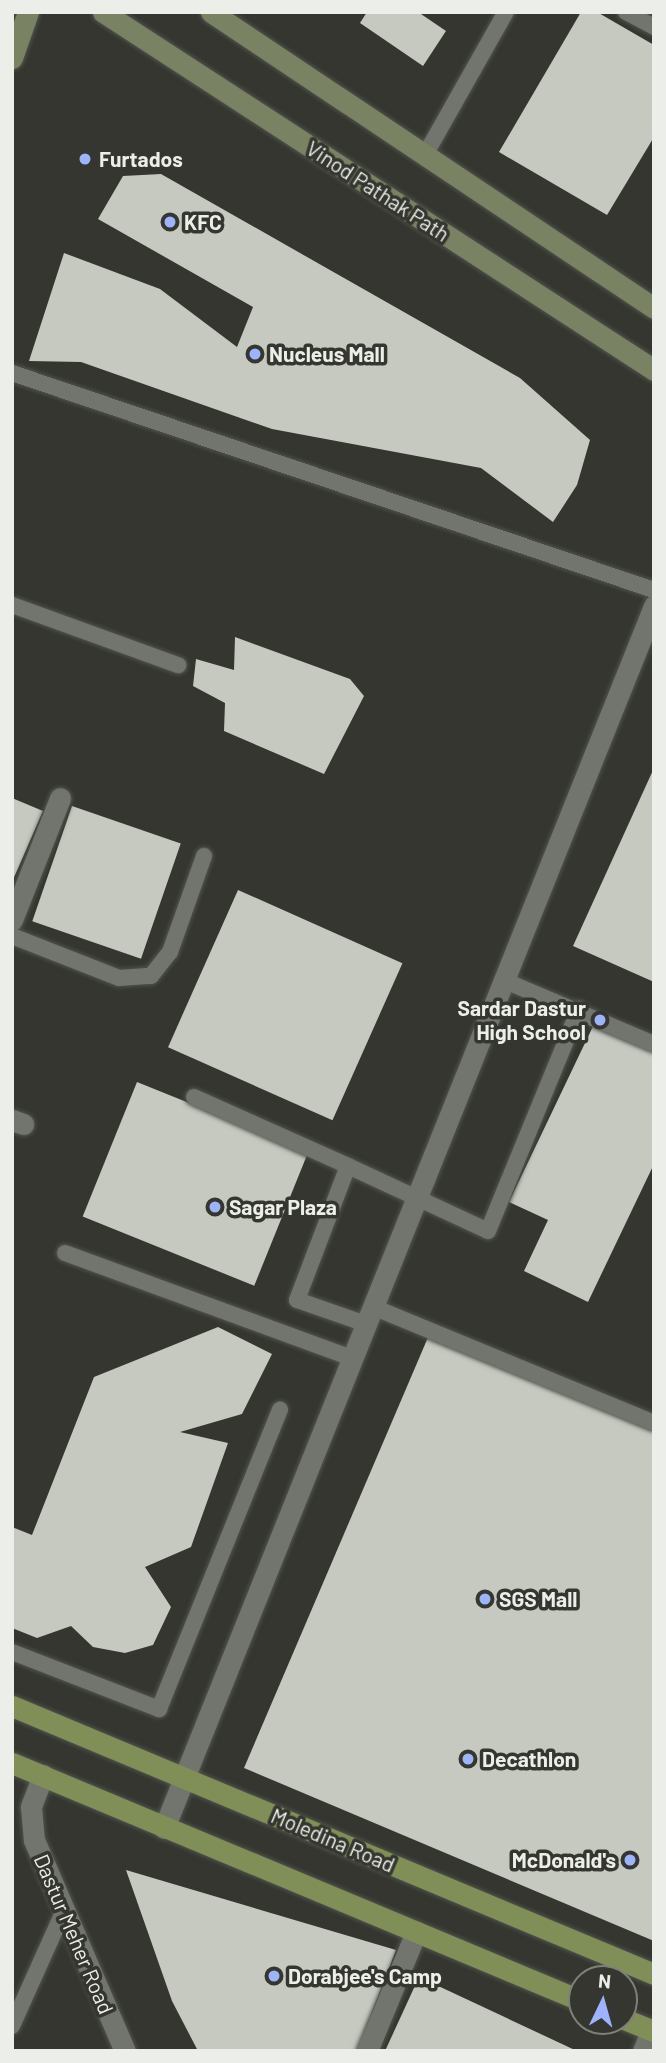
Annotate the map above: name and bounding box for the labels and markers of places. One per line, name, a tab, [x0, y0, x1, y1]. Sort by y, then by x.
place label: Furtados	[99, 146, 183, 172]
marker: Furtados	[77, 151, 93, 167]
place label: KFC	[184, 209, 222, 235]
marker: KFC	[162, 214, 178, 230]
place label: Nucleus Mall	[269, 341, 385, 367]
marker: Nucleus Mall	[247, 346, 263, 362]
place label: Sardar Dastur High School	[458, 995, 586, 1045]
marker: Sardar Dastur High School	[592, 1012, 608, 1028]
place label: Sagar Plaza	[229, 1194, 337, 1220]
marker: Sagar Plaza	[207, 1199, 223, 1215]
place label: SGS Mall	[499, 1586, 577, 1612]
marker: SGS Mall	[477, 1591, 493, 1607]
place label: Decathlon	[482, 1746, 576, 1772]
marker: Decathlon	[460, 1751, 476, 1767]
place label: McDonald's	[512, 1847, 616, 1873]
marker: McDonald's	[622, 1852, 638, 1868]
place label: Dorabjee's Camp	[288, 1963, 442, 1989]
marker: Dorabjee's Camp	[266, 1968, 282, 1984]

